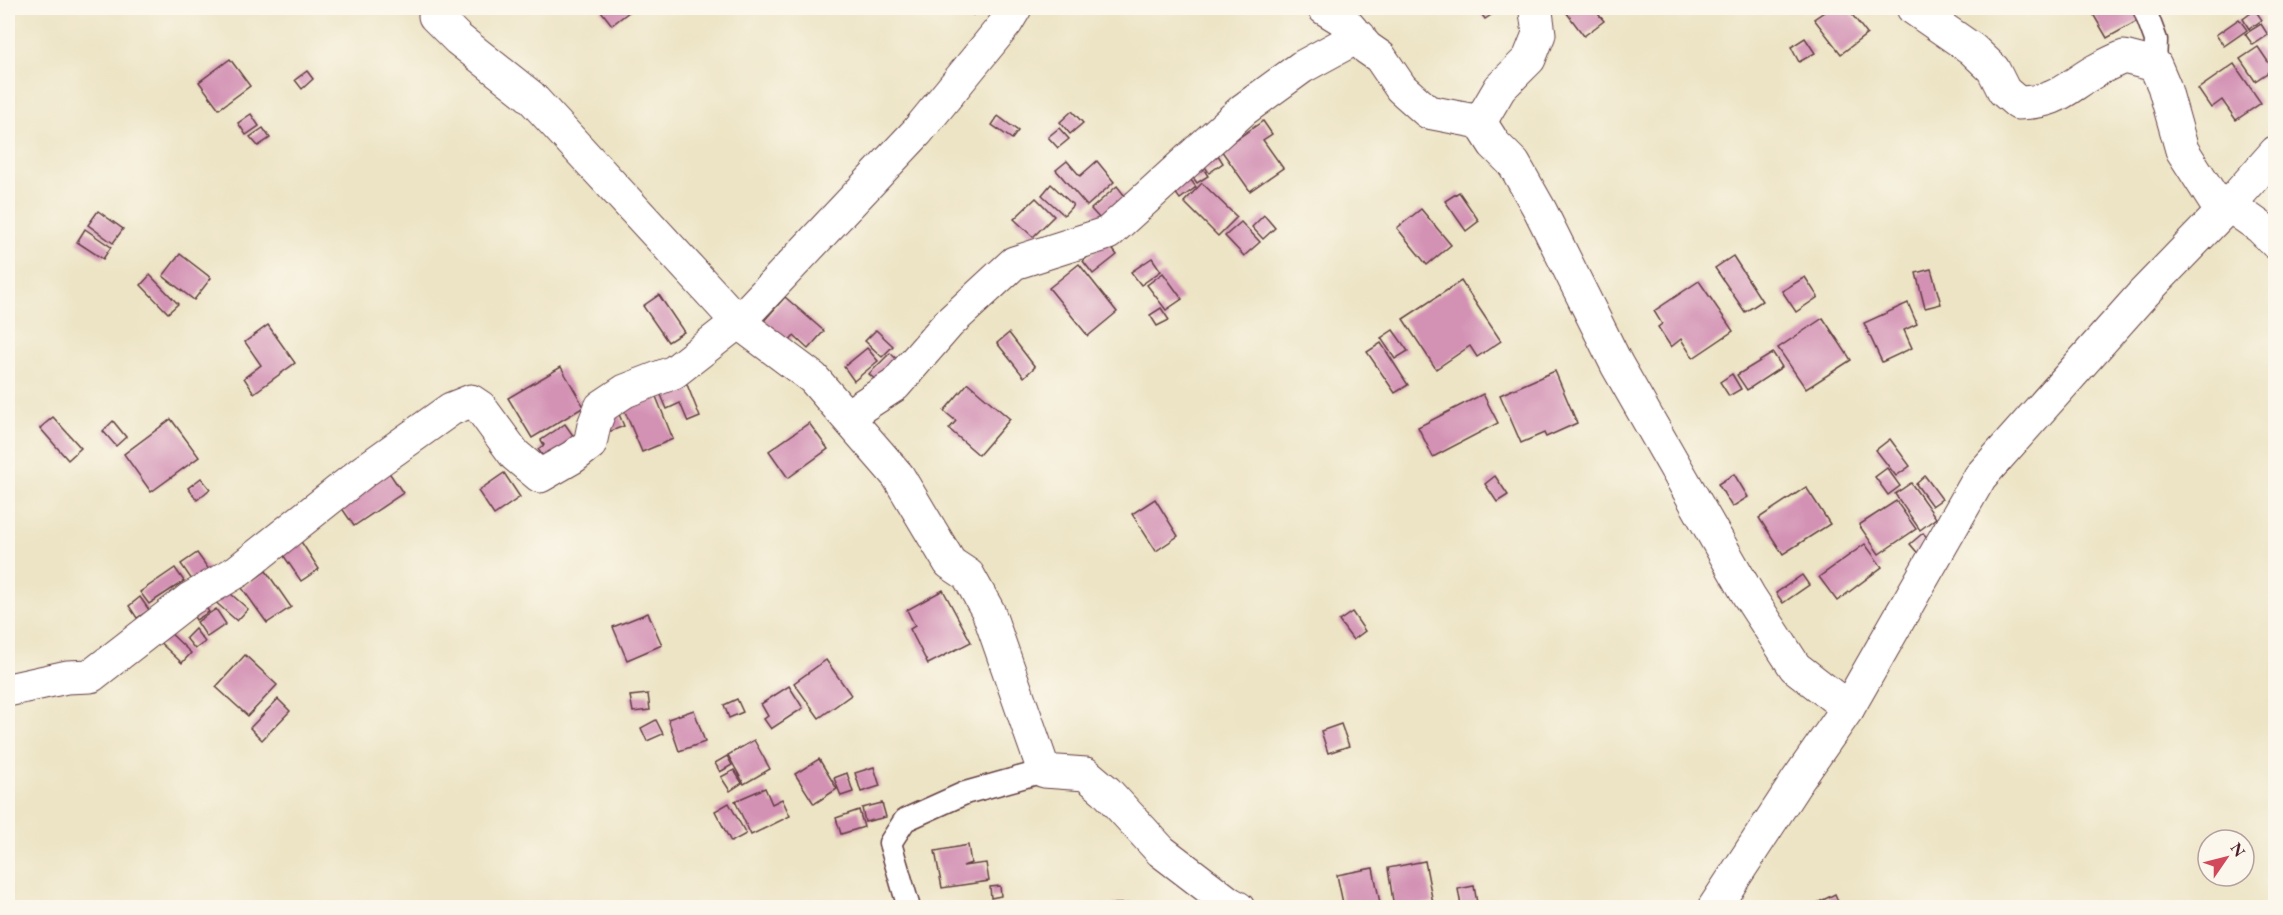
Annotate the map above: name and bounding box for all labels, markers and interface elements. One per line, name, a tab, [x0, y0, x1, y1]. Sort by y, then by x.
north arrow	[2196, 828, 2256, 888]
text: N	[2226, 838, 2250, 861]

